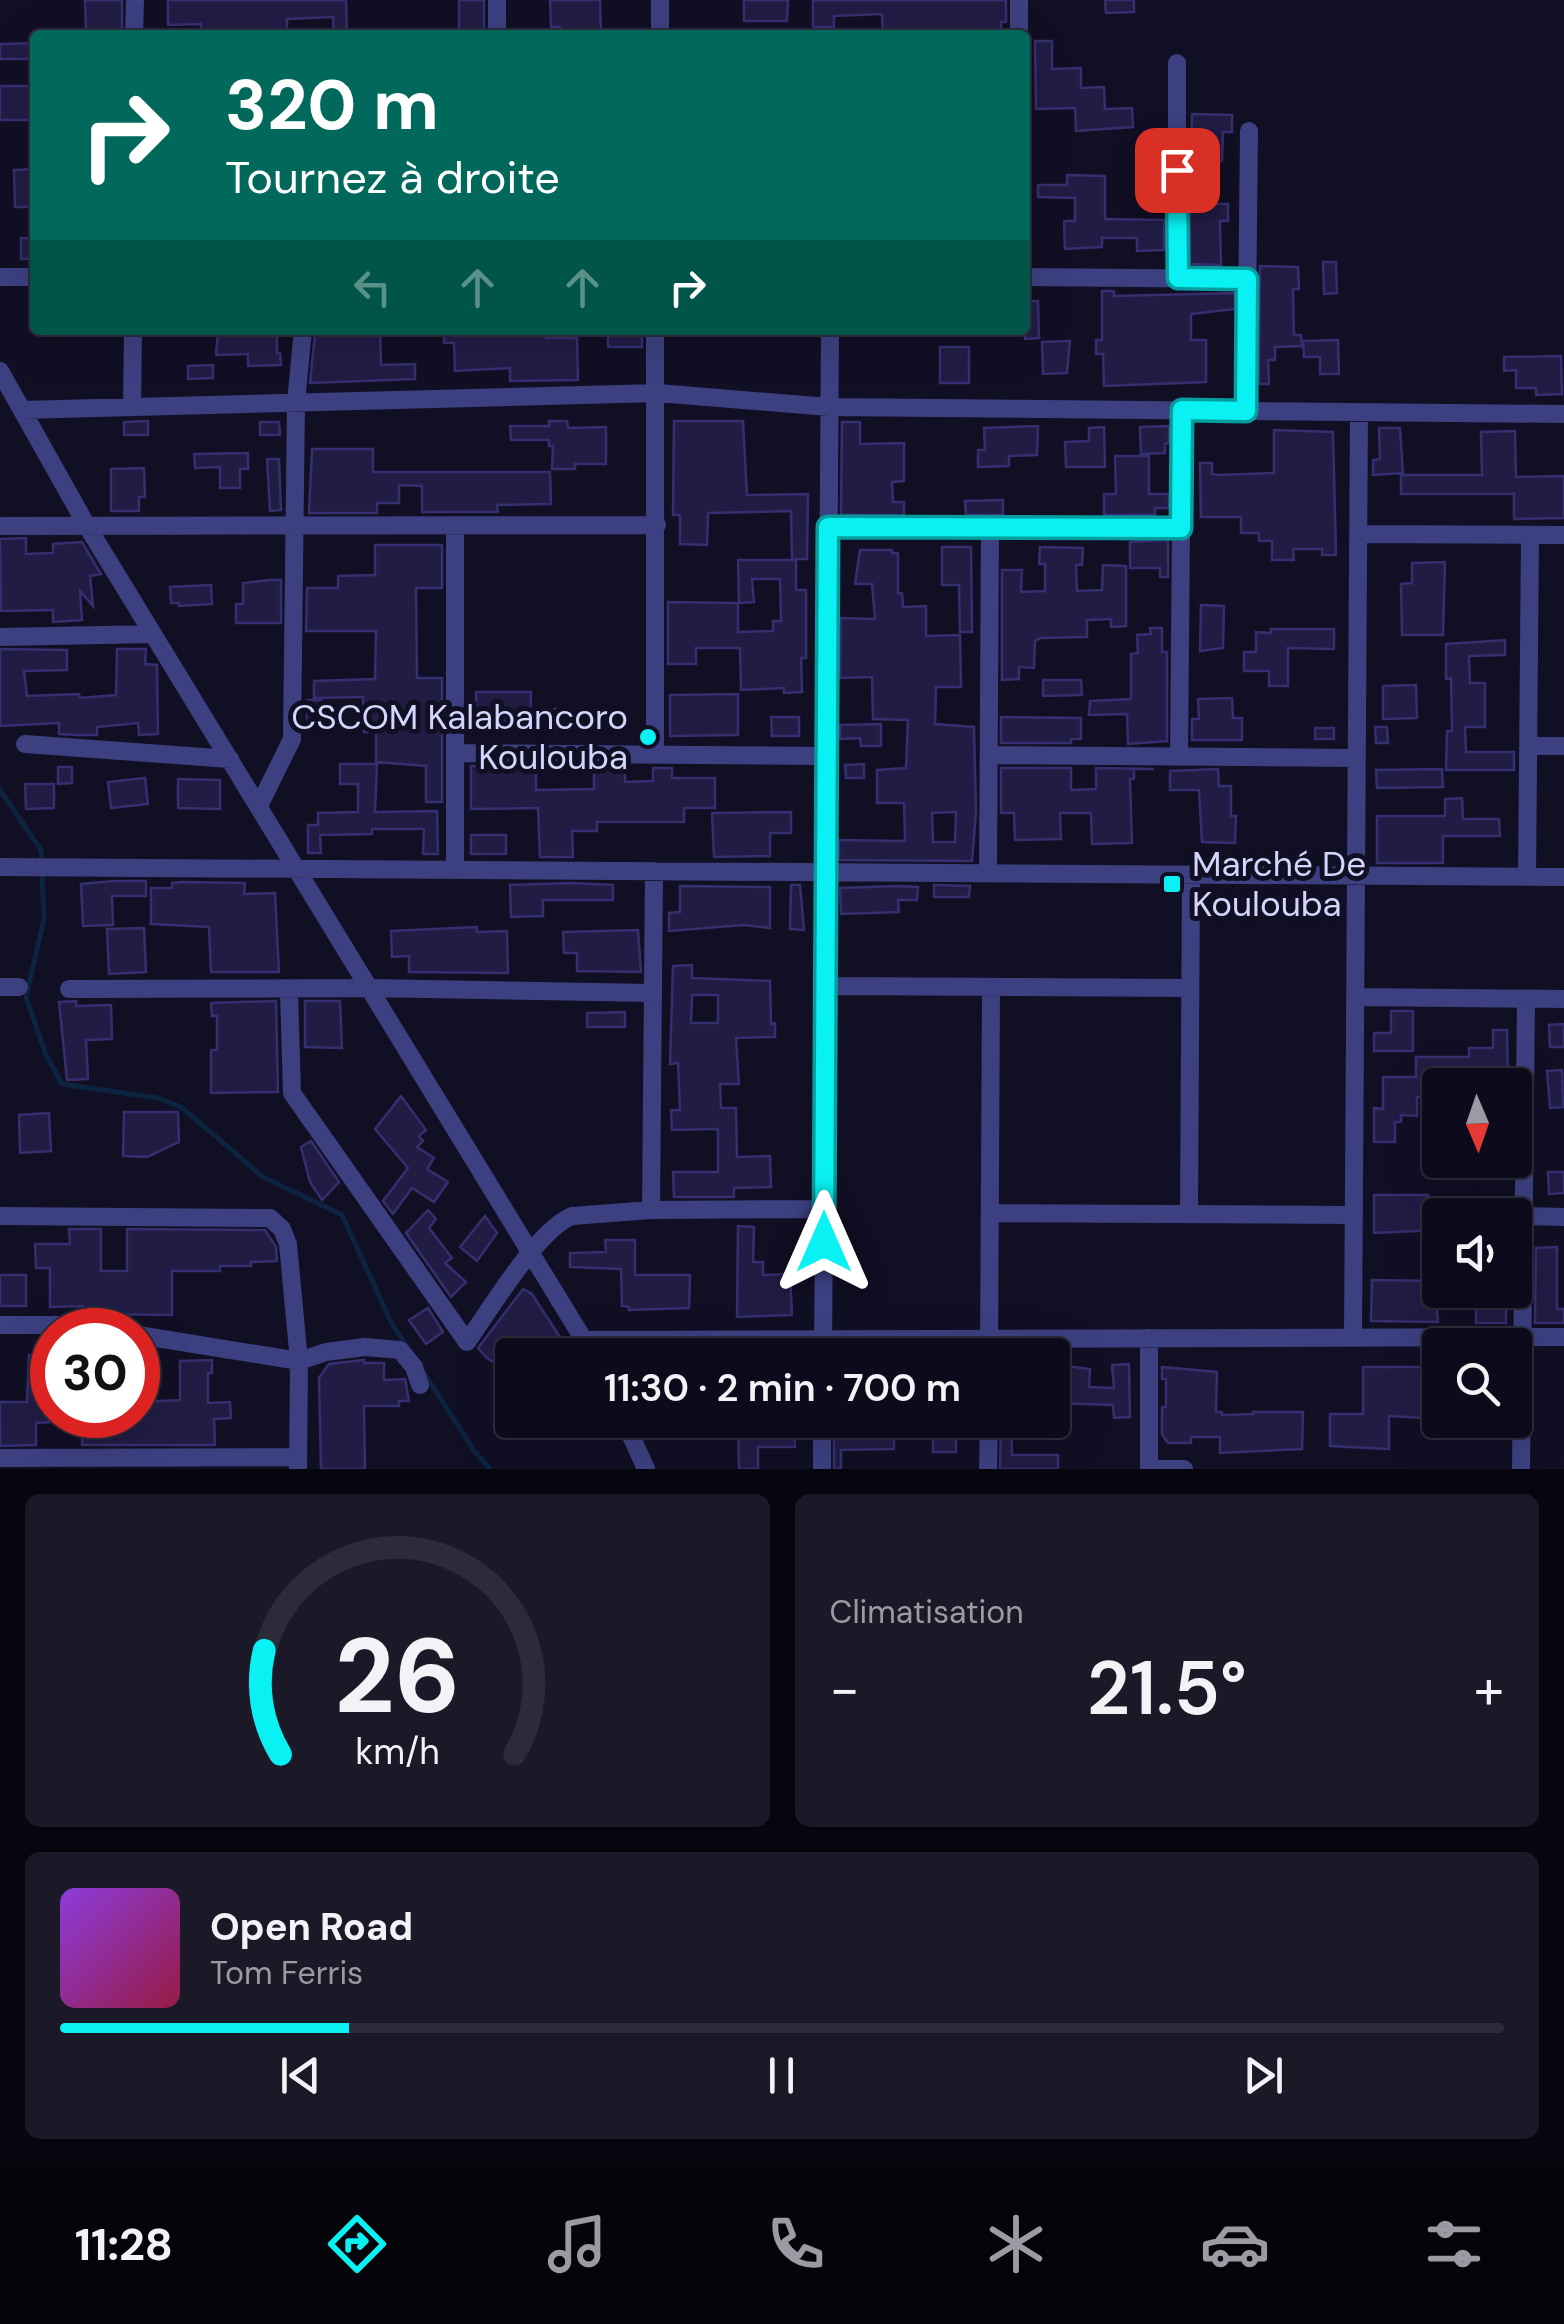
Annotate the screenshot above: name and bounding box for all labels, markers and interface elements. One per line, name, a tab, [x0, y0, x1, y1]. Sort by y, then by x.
text: 320 m	[225, 60, 439, 151]
icon: right	[60, 70, 190, 200]
pin	[1135, 128, 1220, 213]
icon: arrive	[1150, 143, 1205, 198]
text: Tournez à droite	[225, 148, 560, 207]
icon: left	[345, 260, 400, 315]
icon: ahead	[450, 260, 505, 315]
icon: ahead	[555, 260, 610, 315]
icon: right	[660, 260, 715, 315]
place label: CSCOM Kalabancoro Koulouba	[291, 694, 628, 780]
marker: CSCOM Kalabancoro Koulouba	[637, 726, 659, 748]
place label: Marché De Koulouba	[1192, 841, 1366, 927]
marker: Marché De Koulouba	[1161, 873, 1183, 895]
north arrow	[1422, 1068, 1532, 1178]
map controls	[1422, 1068, 1532, 1438]
position arrow	[772, 1190, 876, 1294]
button: sound	[1422, 1198, 1532, 1308]
speed limit sign: 30	[30, 1308, 160, 1438]
button: search	[1422, 1328, 1532, 1438]
text: 11:30 · 2 min · 700 m	[604, 1363, 961, 1413]
text: Climatisation	[830, 1591, 1024, 1633]
text: 26	[334, 1609, 460, 1744]
text: 21.5°	[1087, 1640, 1247, 1737]
text: −	[830, 1653, 860, 1725]
text: +	[1474, 1653, 1504, 1725]
text: km/h	[355, 1729, 439, 1775]
text: Open Road	[210, 1902, 413, 1952]
text: Tom Ferris	[210, 1952, 363, 1994]
icon: previous	[273, 2048, 328, 2103]
icon: pause	[754, 2048, 809, 2103]
icon: next	[1236, 2048, 1291, 2103]
icon: directions	[322, 2209, 392, 2279]
icon: music	[542, 2209, 612, 2279]
icon: phone	[761, 2209, 831, 2279]
icon: climate	[981, 2209, 1051, 2279]
icon: car	[1200, 2209, 1270, 2279]
icon: filters	[1419, 2209, 1489, 2279]
text: 11:28	[75, 2215, 173, 2274]

